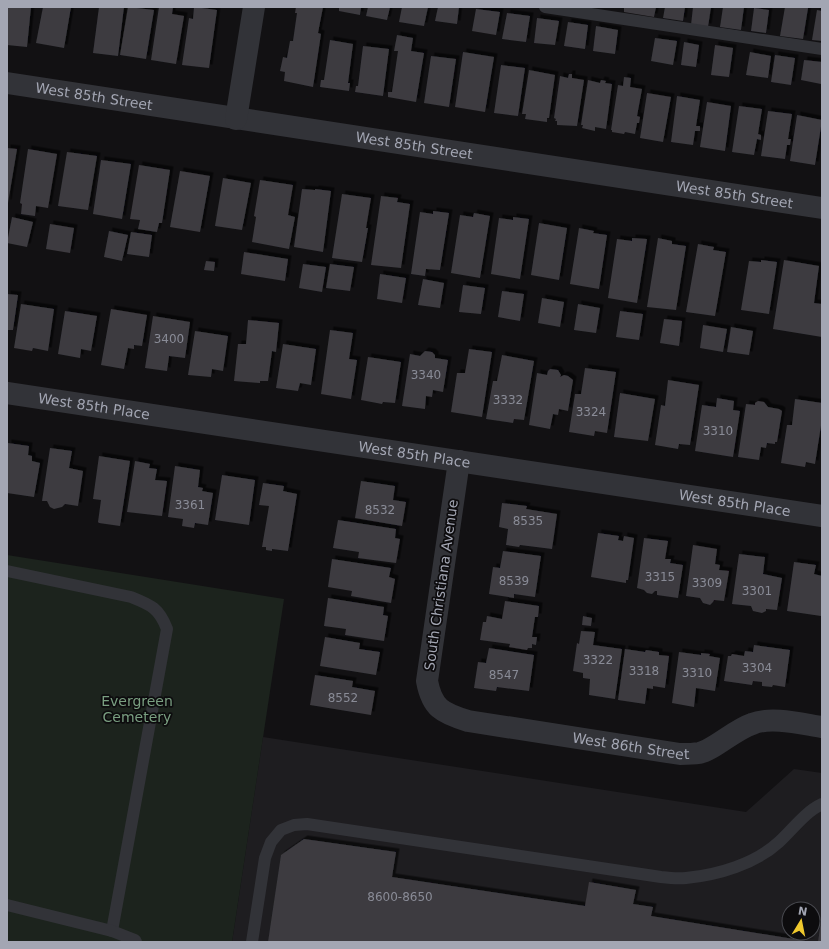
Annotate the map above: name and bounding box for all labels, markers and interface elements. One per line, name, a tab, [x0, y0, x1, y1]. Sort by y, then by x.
street label: West 85th Street	[34, 79, 154, 113]
street label: West 85th Street	[355, 129, 474, 162]
street label: West 85th Street	[675, 178, 795, 212]
house number: 3400	[154, 332, 184, 346]
house number: 3340	[411, 368, 441, 382]
street label: West 85th Place	[37, 390, 151, 422]
house number: 3332	[493, 393, 523, 407]
house number: 3324	[576, 405, 606, 419]
house number: 3310	[703, 424, 733, 438]
street label: West 85th Place	[357, 438, 471, 471]
street label: West 85th Place	[678, 487, 792, 519]
house number: 3361	[175, 498, 205, 512]
street label: South Christiana Avenue	[421, 498, 461, 672]
house number: 8532	[365, 503, 395, 517]
house number: 8535	[513, 514, 543, 528]
house number: 3315	[645, 570, 675, 584]
house number: 8539	[499, 574, 529, 588]
house number: 3309	[692, 576, 722, 590]
house number: 3301	[742, 584, 772, 598]
house number: 3322	[583, 653, 613, 667]
house number: 3304	[742, 661, 772, 675]
house number: 3318	[629, 664, 659, 678]
house number: 3310	[682, 666, 712, 680]
house number: 8547	[489, 668, 519, 682]
house number: 8552	[328, 691, 358, 705]
park label: Evergreen Cemetery	[101, 693, 173, 725]
street label: West 86th Street	[571, 729, 690, 763]
house number: 8600-8650	[367, 890, 433, 904]
north arrow	[781, 901, 821, 941]
text: N	[797, 904, 808, 919]

